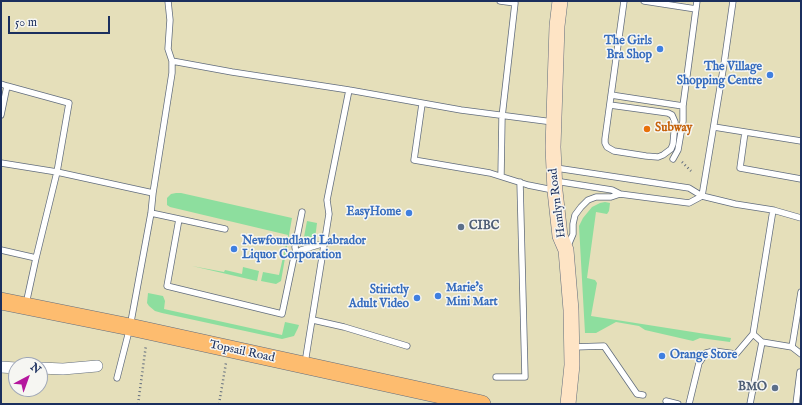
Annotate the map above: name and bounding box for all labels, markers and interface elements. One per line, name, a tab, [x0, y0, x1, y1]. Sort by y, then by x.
scale bar	[10, 8, 112, 34]
text: 50 m	[15, 15, 37, 30]
place label: The Girls Bra Shop	[604, 35, 652, 63]
marker: The Girls Bra Shop	[655, 44, 665, 54]
place label: The Village Shopping Centre	[677, 61, 762, 89]
marker: The Village Shopping Centre	[765, 70, 775, 80]
place label: Subway	[655, 122, 692, 136]
marker: Subway	[642, 124, 652, 134]
street label: Hamlyn Road	[547, 167, 569, 239]
place label: EasyHome	[346, 206, 401, 220]
marker: EasyHome	[404, 208, 414, 218]
place label: CIBC	[469, 220, 499, 234]
marker: CIBC	[456, 222, 466, 232]
place label: Newfoundland Labrador Liquor Corporation	[242, 235, 366, 263]
marker: Newfoundland Labrador Liquor Corporation	[229, 244, 239, 254]
place label: Marie's Mini Mart	[446, 282, 498, 310]
place label: Stirictly Adult Video	[349, 284, 409, 312]
marker: Marie's Mini Mart	[433, 291, 443, 301]
marker: Stirictly Adult Video	[412, 293, 422, 303]
street label: Topsail Road	[208, 338, 276, 366]
place label: Orange Store	[670, 349, 737, 363]
marker: Orange Store	[657, 351, 667, 361]
north arrow	[8, 357, 48, 397]
text: N	[27, 360, 43, 377]
place label: BMO	[738, 381, 767, 395]
marker: BMO	[770, 383, 780, 393]

